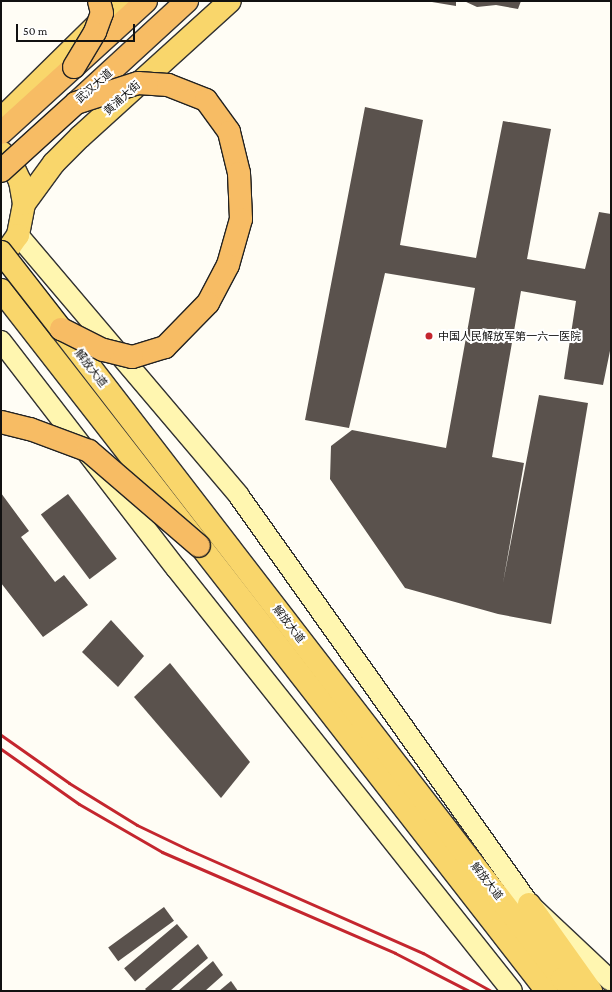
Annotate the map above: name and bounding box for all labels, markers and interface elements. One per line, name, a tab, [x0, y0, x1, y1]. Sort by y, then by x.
scale bar	[18, 16, 137, 42]
text: 50 m	[23, 24, 47, 38]
street label: 武汉大道	[73, 66, 115, 106]
street label: 黄浦大街	[101, 78, 143, 118]
place label: 中国人民解放军第一六一医院	[438, 329, 581, 343]
marker: 中国人民解放军第一六一医院	[423, 330, 435, 342]
street label: 解放大道	[72, 347, 110, 389]
street label: 解放大道	[270, 603, 308, 645]
street label: 解放大道	[468, 860, 506, 902]

